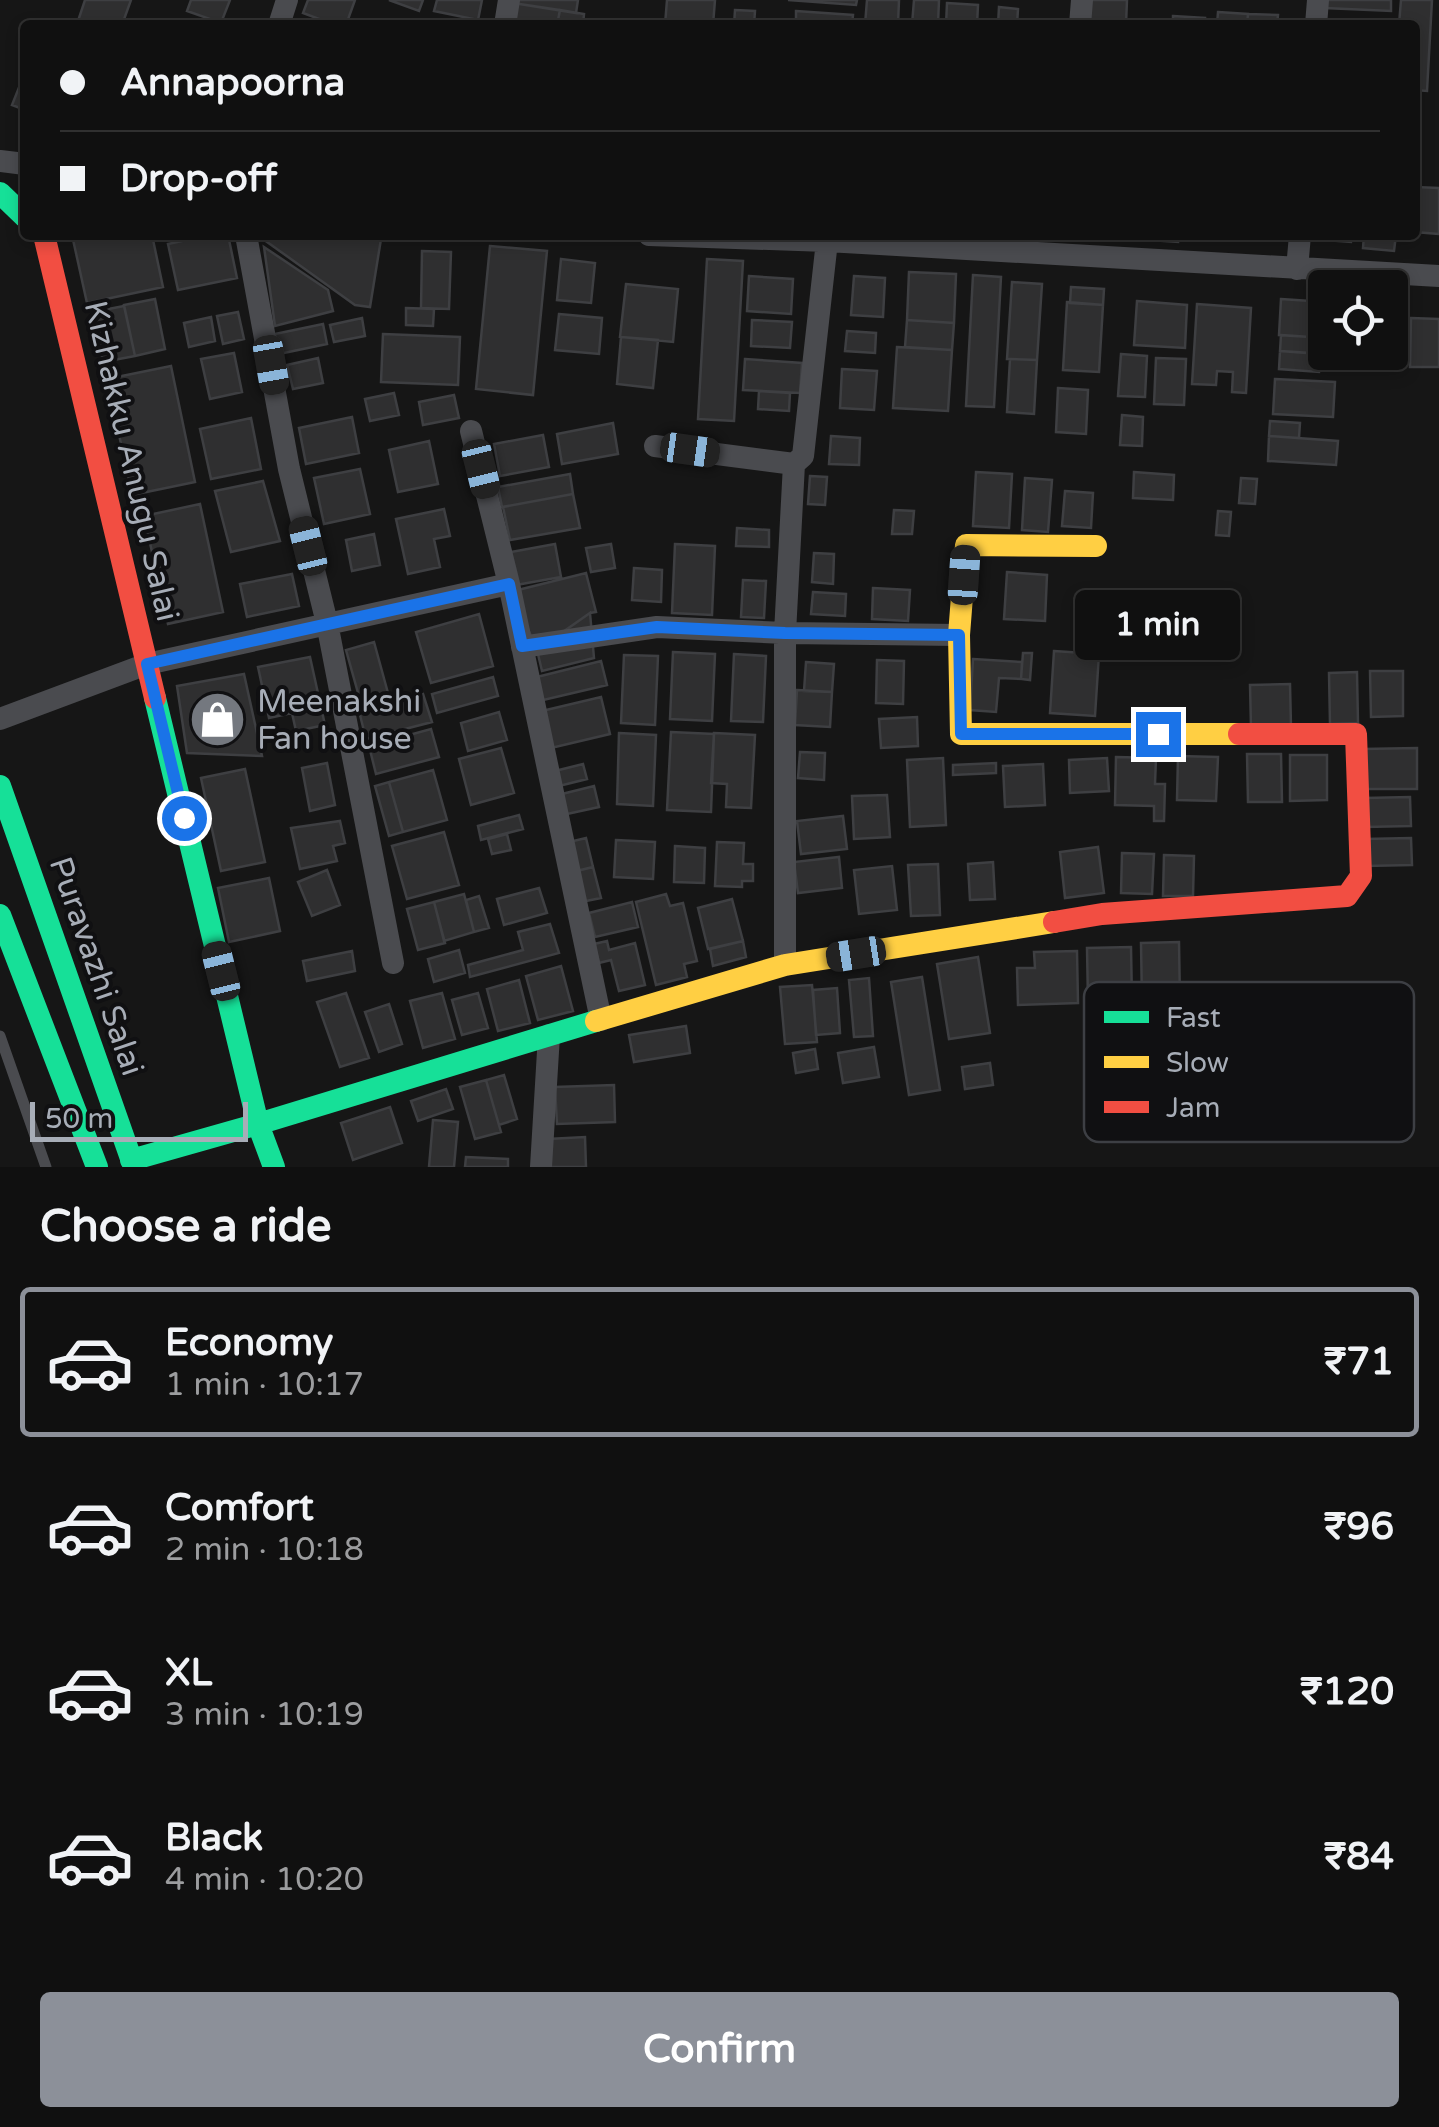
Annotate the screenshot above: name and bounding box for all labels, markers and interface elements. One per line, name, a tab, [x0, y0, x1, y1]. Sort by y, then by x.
text: Annapoorna	[120, 60, 345, 106]
text: Drop-off	[120, 156, 277, 202]
map controls	[1308, 270, 1408, 370]
button: locate	[1308, 270, 1408, 370]
street label: Kizhakku Anugu Salai	[76, 297, 186, 625]
car	[251, 333, 291, 397]
car	[658, 431, 722, 469]
car	[459, 436, 503, 502]
car	[286, 513, 330, 579]
car	[947, 544, 981, 606]
callout: 1 min	[1076, 589, 1240, 659]
text: 1 min	[1115, 606, 1200, 644]
place label: Meenakshi Fan house	[257, 683, 421, 758]
shop icon: Meenakshi Fan house	[188, 689, 248, 749]
route end	[1136, 712, 1181, 757]
route start	[162, 796, 207, 841]
street label: Puravazhi Salai	[41, 852, 151, 1081]
car	[824, 934, 888, 974]
car	[199, 938, 243, 1004]
legend	[1084, 982, 1414, 1142]
text: Fast	[1166, 1001, 1221, 1035]
text: Slow	[1166, 1046, 1229, 1080]
text: Jam	[1166, 1091, 1221, 1125]
scale bar	[30, 1097, 248, 1142]
text: 50 m	[45, 1102, 113, 1136]
text: Choose a ride	[40, 1200, 331, 1254]
icon: car	[45, 1317, 135, 1407]
text: Economy	[165, 1320, 333, 1366]
text: ₹71	[1324, 1339, 1394, 1385]
text: 1 min · 10:17	[165, 1366, 364, 1404]
icon: car	[45, 1482, 135, 1572]
text: Comfort	[165, 1485, 314, 1531]
text: ₹96	[1324, 1504, 1394, 1550]
text: 2 min · 10:18	[165, 1531, 364, 1569]
icon: car	[45, 1647, 135, 1737]
text: XL	[165, 1650, 212, 1696]
text: ₹120	[1300, 1669, 1394, 1715]
text: 3 min · 10:19	[165, 1696, 364, 1734]
icon: car	[45, 1812, 135, 1902]
text: Black	[165, 1815, 263, 1861]
text: ₹84	[1324, 1834, 1394, 1880]
text: 4 min · 10:20	[165, 1861, 364, 1899]
button: Confirm	[40, 1992, 1399, 2107]

